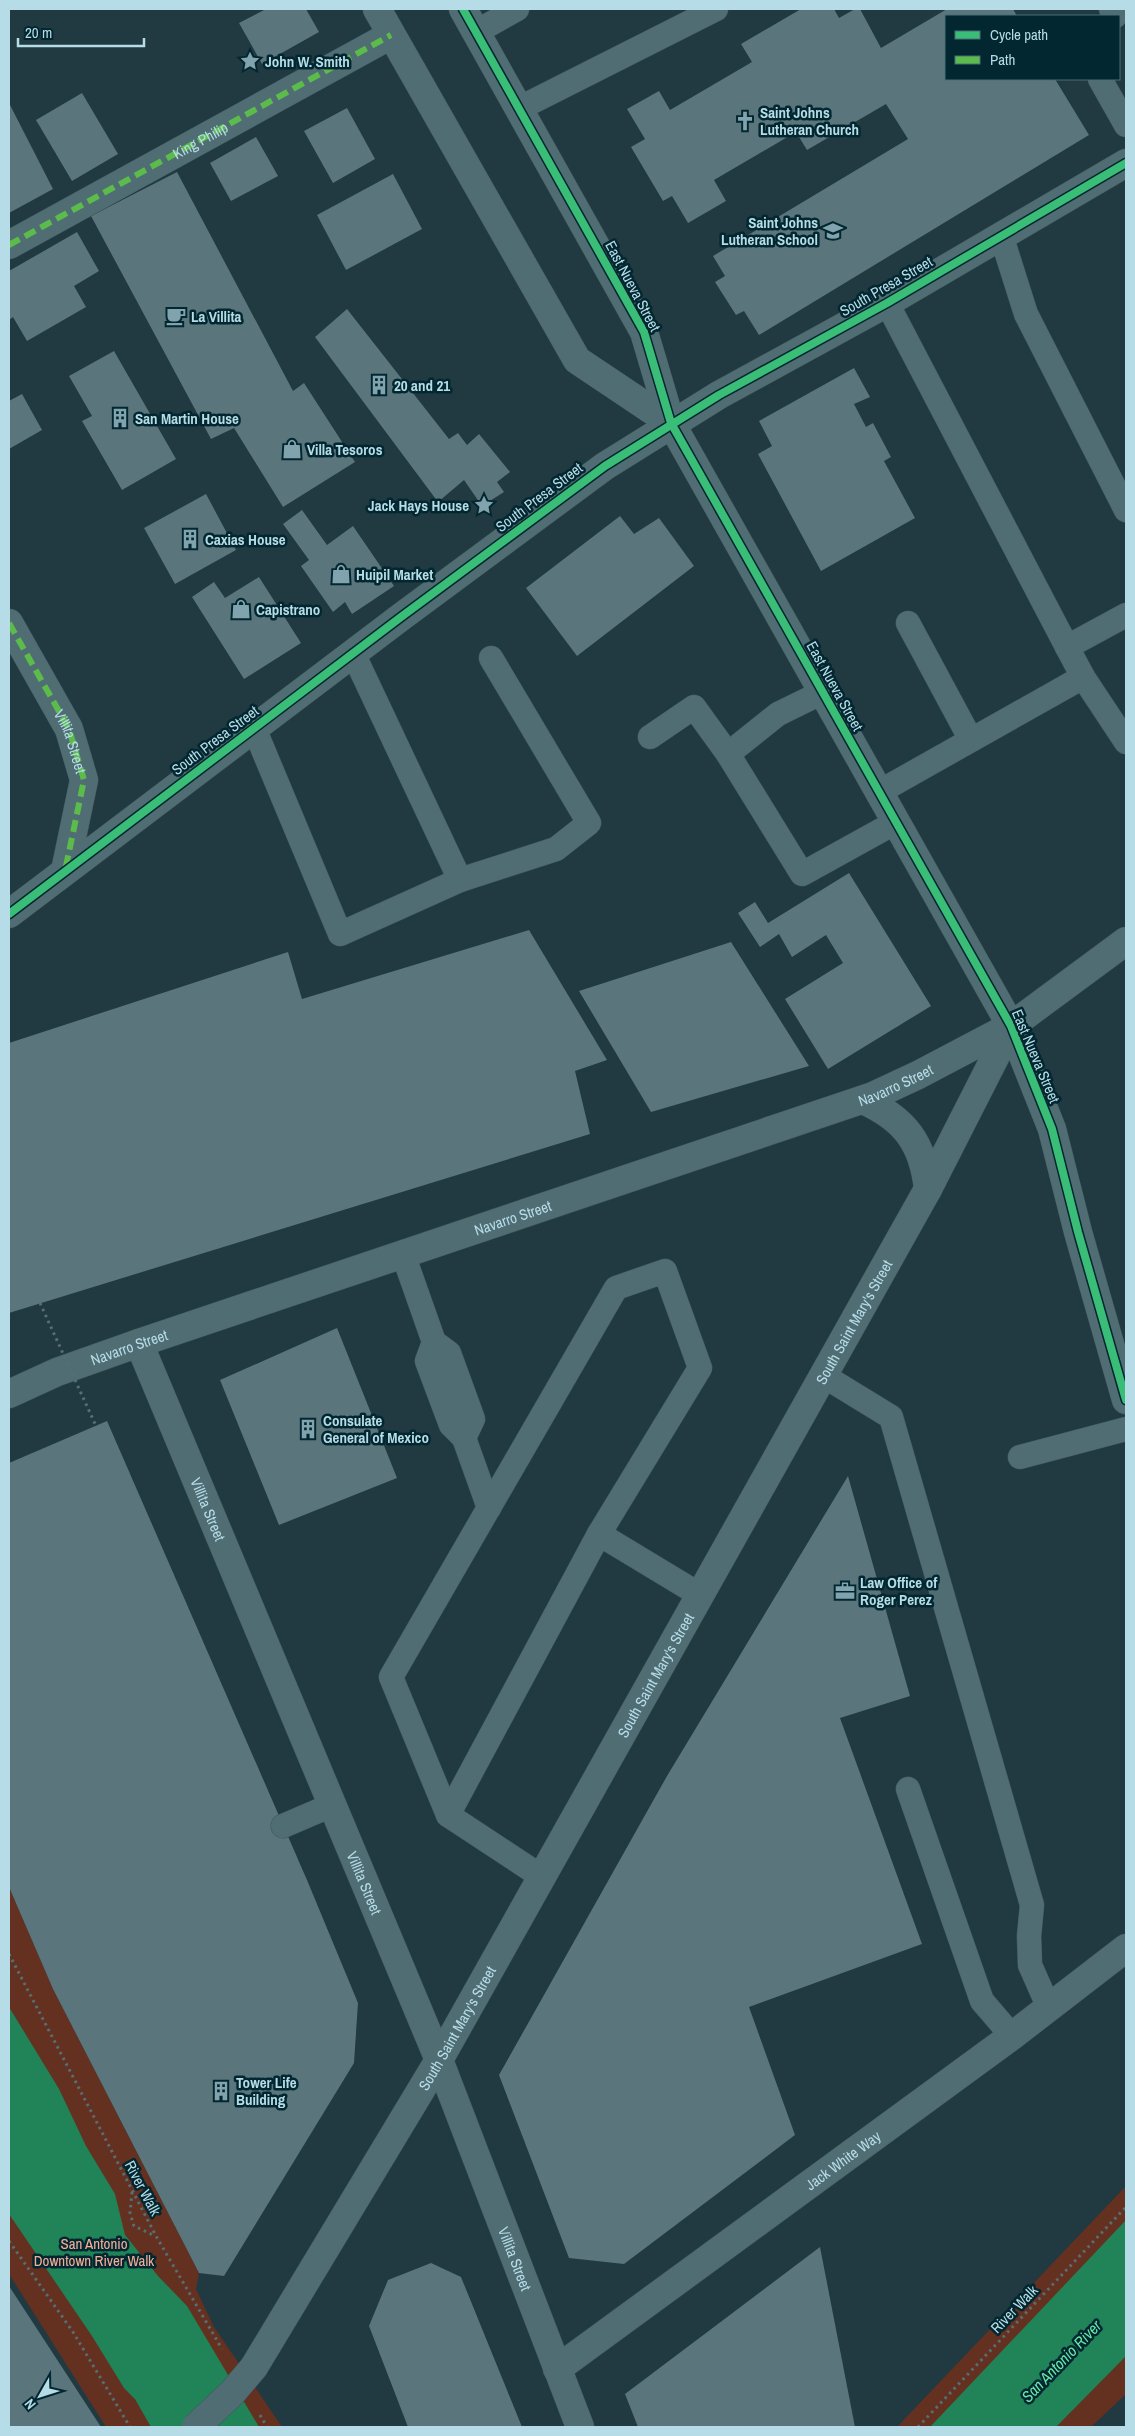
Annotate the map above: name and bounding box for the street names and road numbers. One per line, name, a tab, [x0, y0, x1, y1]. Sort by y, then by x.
street label: King Philip	[169, 116, 232, 164]
street label: East Nueva Street	[600, 237, 666, 336]
street label: South Presa Street	[836, 251, 937, 321]
street label: South Presa Street	[491, 457, 587, 537]
street label: East Nueva Street	[802, 637, 869, 735]
street label: South Presa Street	[167, 700, 263, 780]
street label: Villita Street	[49, 705, 92, 776]
street label: East Nueva Street	[1007, 1006, 1065, 1107]
street label: Navarro Street	[855, 1058, 937, 1111]
street label: Navarro Street	[471, 1194, 554, 1240]
street label: South Saint Mary's Street	[810, 1255, 897, 1388]
street label: Navarro Street	[88, 1324, 171, 1370]
street label: Villita Street	[186, 1474, 231, 1544]
street label: South Saint Mary's Street	[612, 1608, 699, 1741]
street label: Villita Street	[342, 1848, 388, 1918]
street label: South Saint Mary's Street	[413, 1961, 501, 2094]
street label: Jack White Way	[801, 2125, 885, 2195]
street label: River Walk	[120, 2157, 167, 2220]
street label: Villita Street	[494, 2224, 537, 2294]
street label: River Walk	[986, 2280, 1043, 2338]

